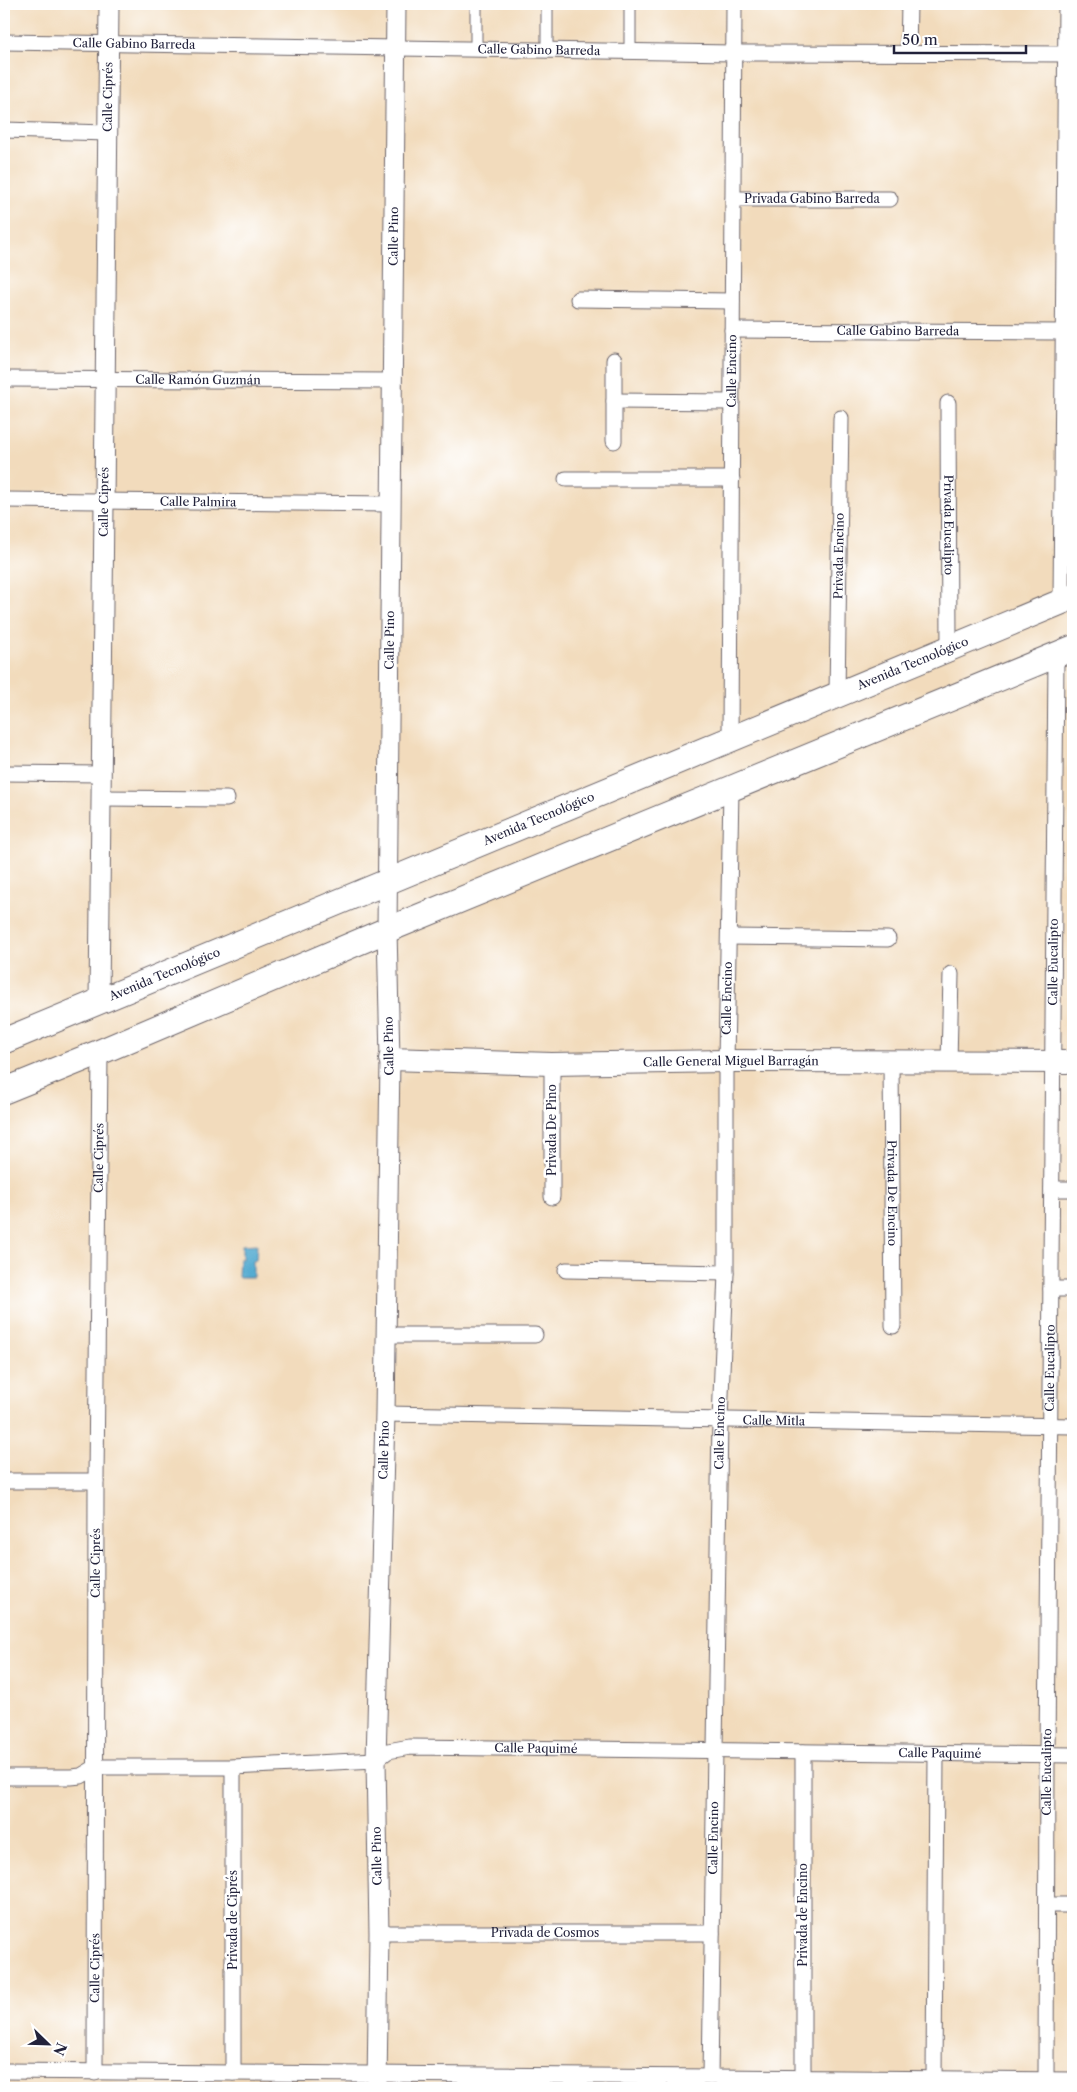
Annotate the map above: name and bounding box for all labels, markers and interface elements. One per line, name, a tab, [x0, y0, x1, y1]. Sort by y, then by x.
scale bar	[894, 22, 1027, 54]
text: 50 m	[902, 30, 938, 49]
street label: Calle Gabino Barreda	[72, 35, 196, 52]
street label: Calle Gabino Barreda	[477, 41, 601, 58]
street label: Calle Ciprés	[100, 62, 115, 132]
street label: Privada Gabino Barreda	[744, 191, 881, 206]
street label: Calle Pino	[385, 207, 401, 266]
street label: Calle Gabino Barreda	[837, 323, 960, 338]
street label: Calle Encino	[724, 334, 739, 408]
street label: Calle Ramón Guzmán	[135, 372, 261, 387]
street label: Calle Ciprés	[96, 467, 111, 537]
street label: Privada Eucalipto	[941, 475, 957, 575]
street label: Calle Palmira	[160, 494, 237, 509]
street label: Privada Encino	[830, 513, 847, 599]
street label: Calle Pino	[382, 611, 397, 670]
street label: Avenida Tecnológico	[854, 633, 970, 693]
street label: Avenida Tecnológico	[480, 789, 596, 849]
street label: Calle Eucalipto	[1045, 918, 1061, 1006]
street label: Avenida Tecnológico	[106, 944, 222, 1004]
street label: Calle Encino	[718, 961, 735, 1035]
street label: Calle Pino	[380, 1016, 397, 1076]
street label: Calle General Miguel Barragán	[643, 1053, 819, 1069]
street label: Privada De Pino	[544, 1084, 559, 1176]
street label: Calle Ciprés	[91, 1123, 106, 1193]
street label: Privada De Encino	[885, 1140, 900, 1246]
street label: Calle Eucalipto	[1042, 1324, 1058, 1412]
street label: Calle Encino	[711, 1396, 728, 1470]
street label: Calle Mitla	[742, 1412, 806, 1428]
street label: Calle Pino	[375, 1420, 392, 1480]
street label: Calle Ciprés	[88, 1528, 103, 1598]
street label: Calle Eucalipto	[1039, 1728, 1054, 1816]
street label: Calle Paquimé	[494, 1740, 578, 1756]
street label: Calle Paquimé	[898, 1745, 982, 1761]
street label: Calle Encino	[705, 1801, 721, 1875]
street label: Calle Pino	[368, 1826, 385, 1886]
street label: Privada de Encino	[795, 1863, 810, 1967]
street label: Privada de Ciprés	[225, 1870, 240, 1970]
street label: Privada de Cosmos	[491, 1925, 599, 1940]
street label: Calle Ciprés	[87, 1933, 102, 2003]
north arrow	[22, 2020, 72, 2070]
text: N	[49, 2040, 71, 2058]

